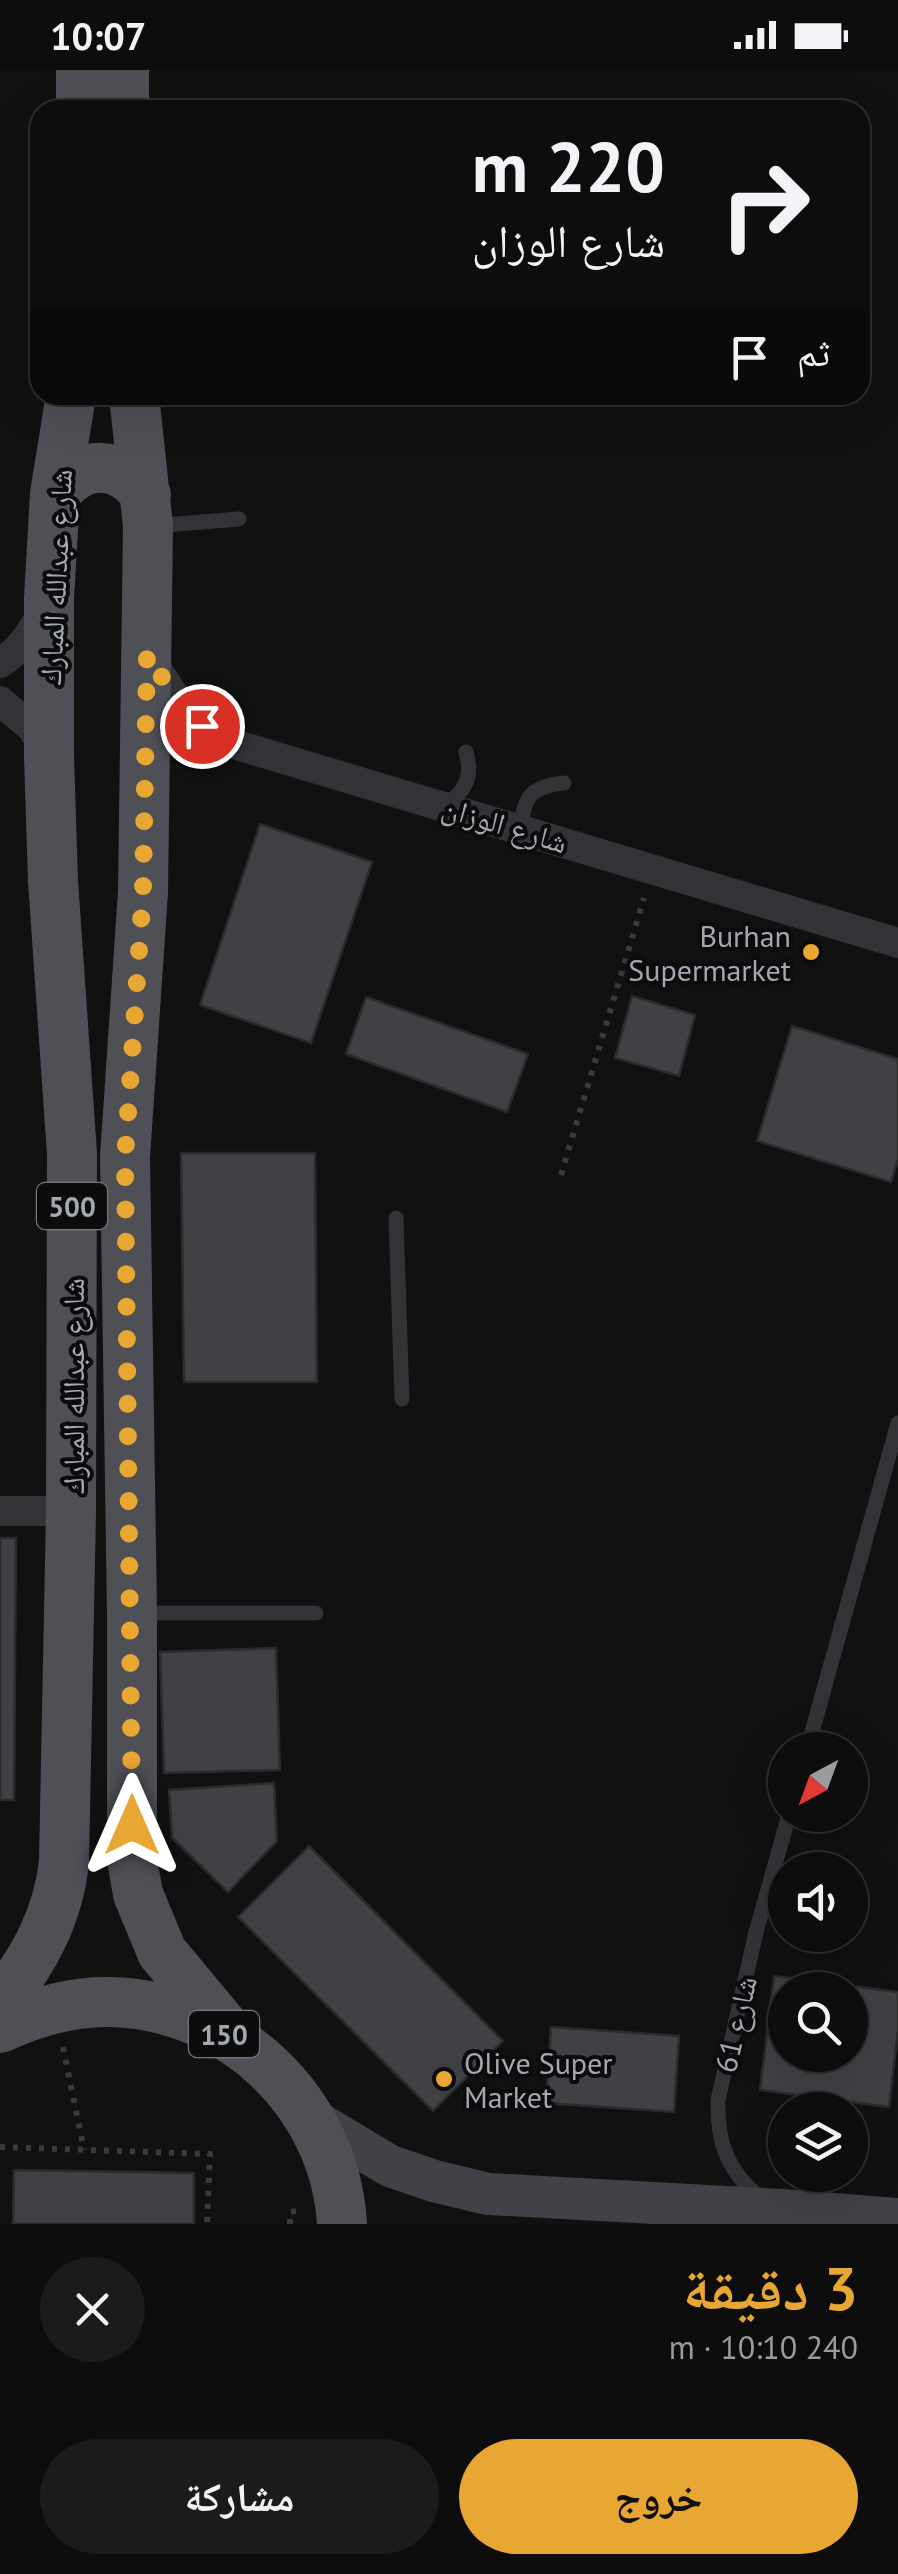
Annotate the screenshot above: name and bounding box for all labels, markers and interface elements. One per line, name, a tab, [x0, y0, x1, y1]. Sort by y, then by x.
text: 10:07	[50, 11, 146, 60]
text: 220 m	[472, 121, 665, 211]
icon: right	[700, 140, 830, 270]
text: شارع الوزان	[472, 211, 665, 269]
text: ثم	[797, 327, 830, 376]
icon: arrive	[722, 330, 777, 385]
street label: شارع عبدالله المبارك	[30, 468, 81, 686]
pin	[160, 684, 245, 769]
icon: arrive	[175, 699, 230, 754]
street label: شارع الوزان	[437, 787, 572, 862]
place label: Burhan Supermarket	[628, 916, 791, 989]
marker: Burhan Supermarket	[800, 941, 822, 963]
road number: 500	[37, 1183, 107, 1229]
street label: شارع عبدالله المبارك	[53, 1278, 93, 1494]
north arrow	[768, 1732, 868, 1832]
map controls	[768, 1732, 868, 2192]
position arrow	[80, 1773, 184, 1877]
button: sound	[768, 1852, 868, 1952]
street label: شارع 61	[705, 1972, 766, 2076]
button: search	[768, 1972, 868, 2072]
road number: 150	[189, 2011, 259, 2057]
place label: Olive Super Market	[464, 2043, 612, 2116]
marker: Olive Super Market	[433, 2068, 455, 2090]
button: layers	[768, 2092, 868, 2192]
text: 3 دقيقة	[683, 2249, 858, 2327]
button: close	[40, 2257, 145, 2362]
text: 240 m · 10:10	[669, 2326, 858, 2368]
button: مشاركة	[40, 2439, 439, 2554]
button: خروج	[459, 2439, 858, 2554]

